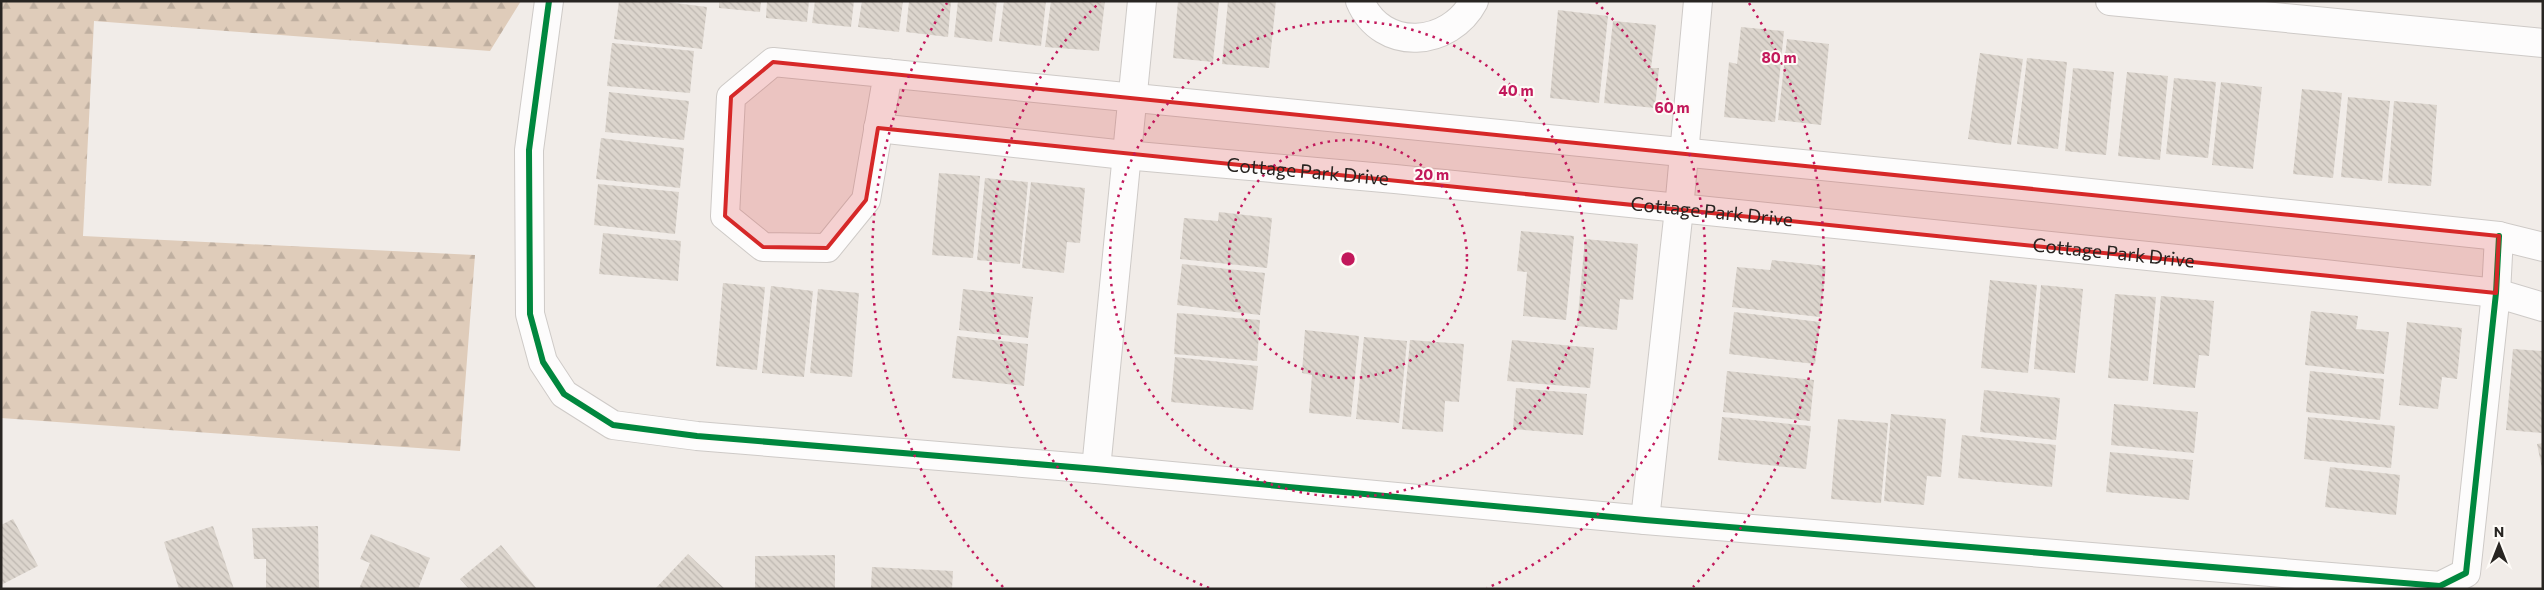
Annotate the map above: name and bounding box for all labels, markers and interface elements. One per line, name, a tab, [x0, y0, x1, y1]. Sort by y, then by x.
text: 80 m	[1761, 48, 1797, 66]
text: 40 m	[1498, 81, 1534, 99]
text: 60 m	[1654, 98, 1690, 116]
street label: Cottage Park Drive	[1226, 152, 1390, 189]
text: 20 m	[1415, 165, 1449, 183]
street label: Cottage Park Drive	[1630, 191, 1794, 231]
street label: Cottage Park Drive	[2032, 232, 2196, 272]
centre of rings	[1339, 250, 1357, 268]
north arrow	[2474, 520, 2524, 570]
text: N	[2494, 523, 2504, 540]

